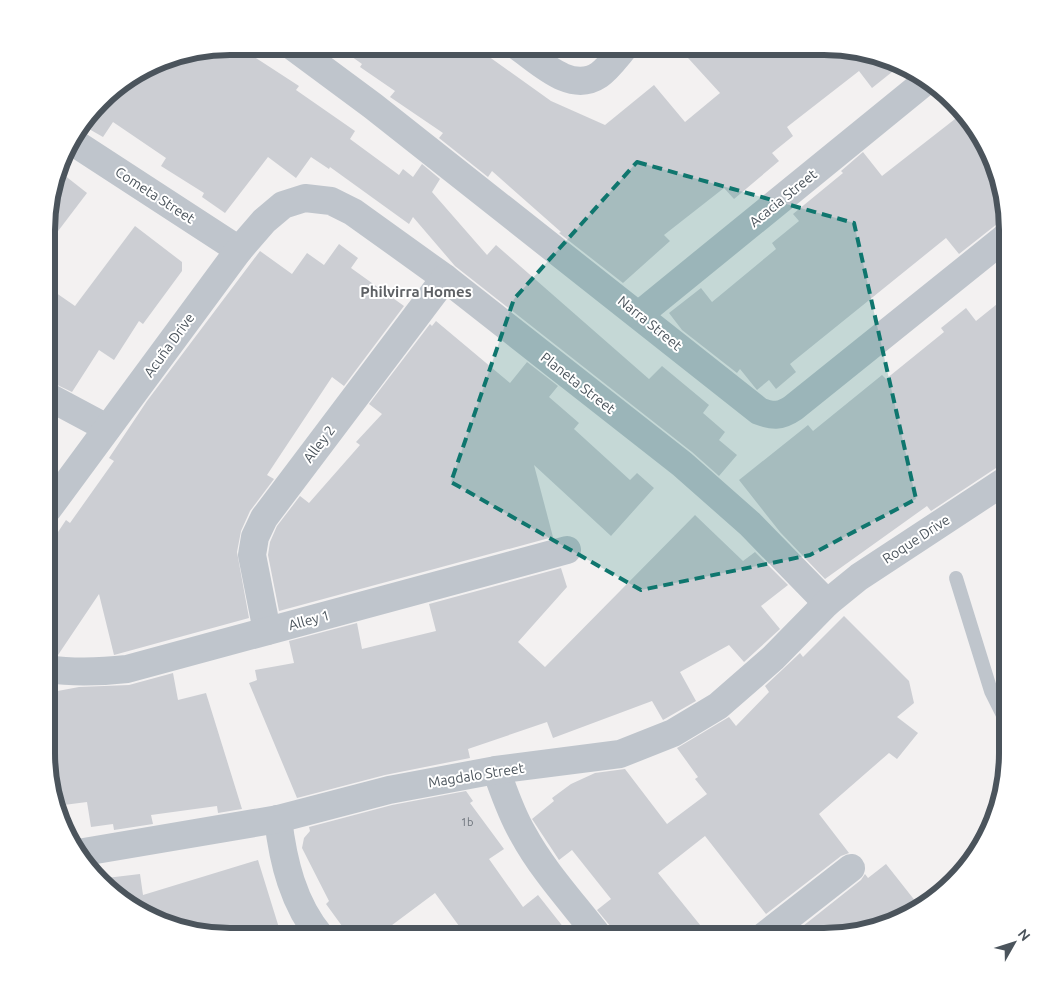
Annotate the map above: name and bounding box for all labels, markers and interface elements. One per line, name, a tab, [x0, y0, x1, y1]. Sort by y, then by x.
street label: Cometa Street	[112, 163, 198, 227]
street label: Acacia Street	[746, 166, 820, 230]
district label: Philvirra Homes	[360, 283, 472, 300]
street label: Narra Street	[615, 292, 685, 354]
street label: Acuña Drive	[140, 310, 198, 380]
street label: Planeta Street	[538, 349, 619, 417]
street label: Alley 2	[300, 422, 338, 466]
street label: Roque Drive	[879, 511, 953, 567]
street label: Alley 1	[287, 607, 331, 633]
street label: Magdalo Street	[427, 759, 526, 790]
house number: 1b	[461, 816, 473, 828]
north arrow	[989, 918, 1039, 968]
text: N	[1015, 926, 1034, 944]

